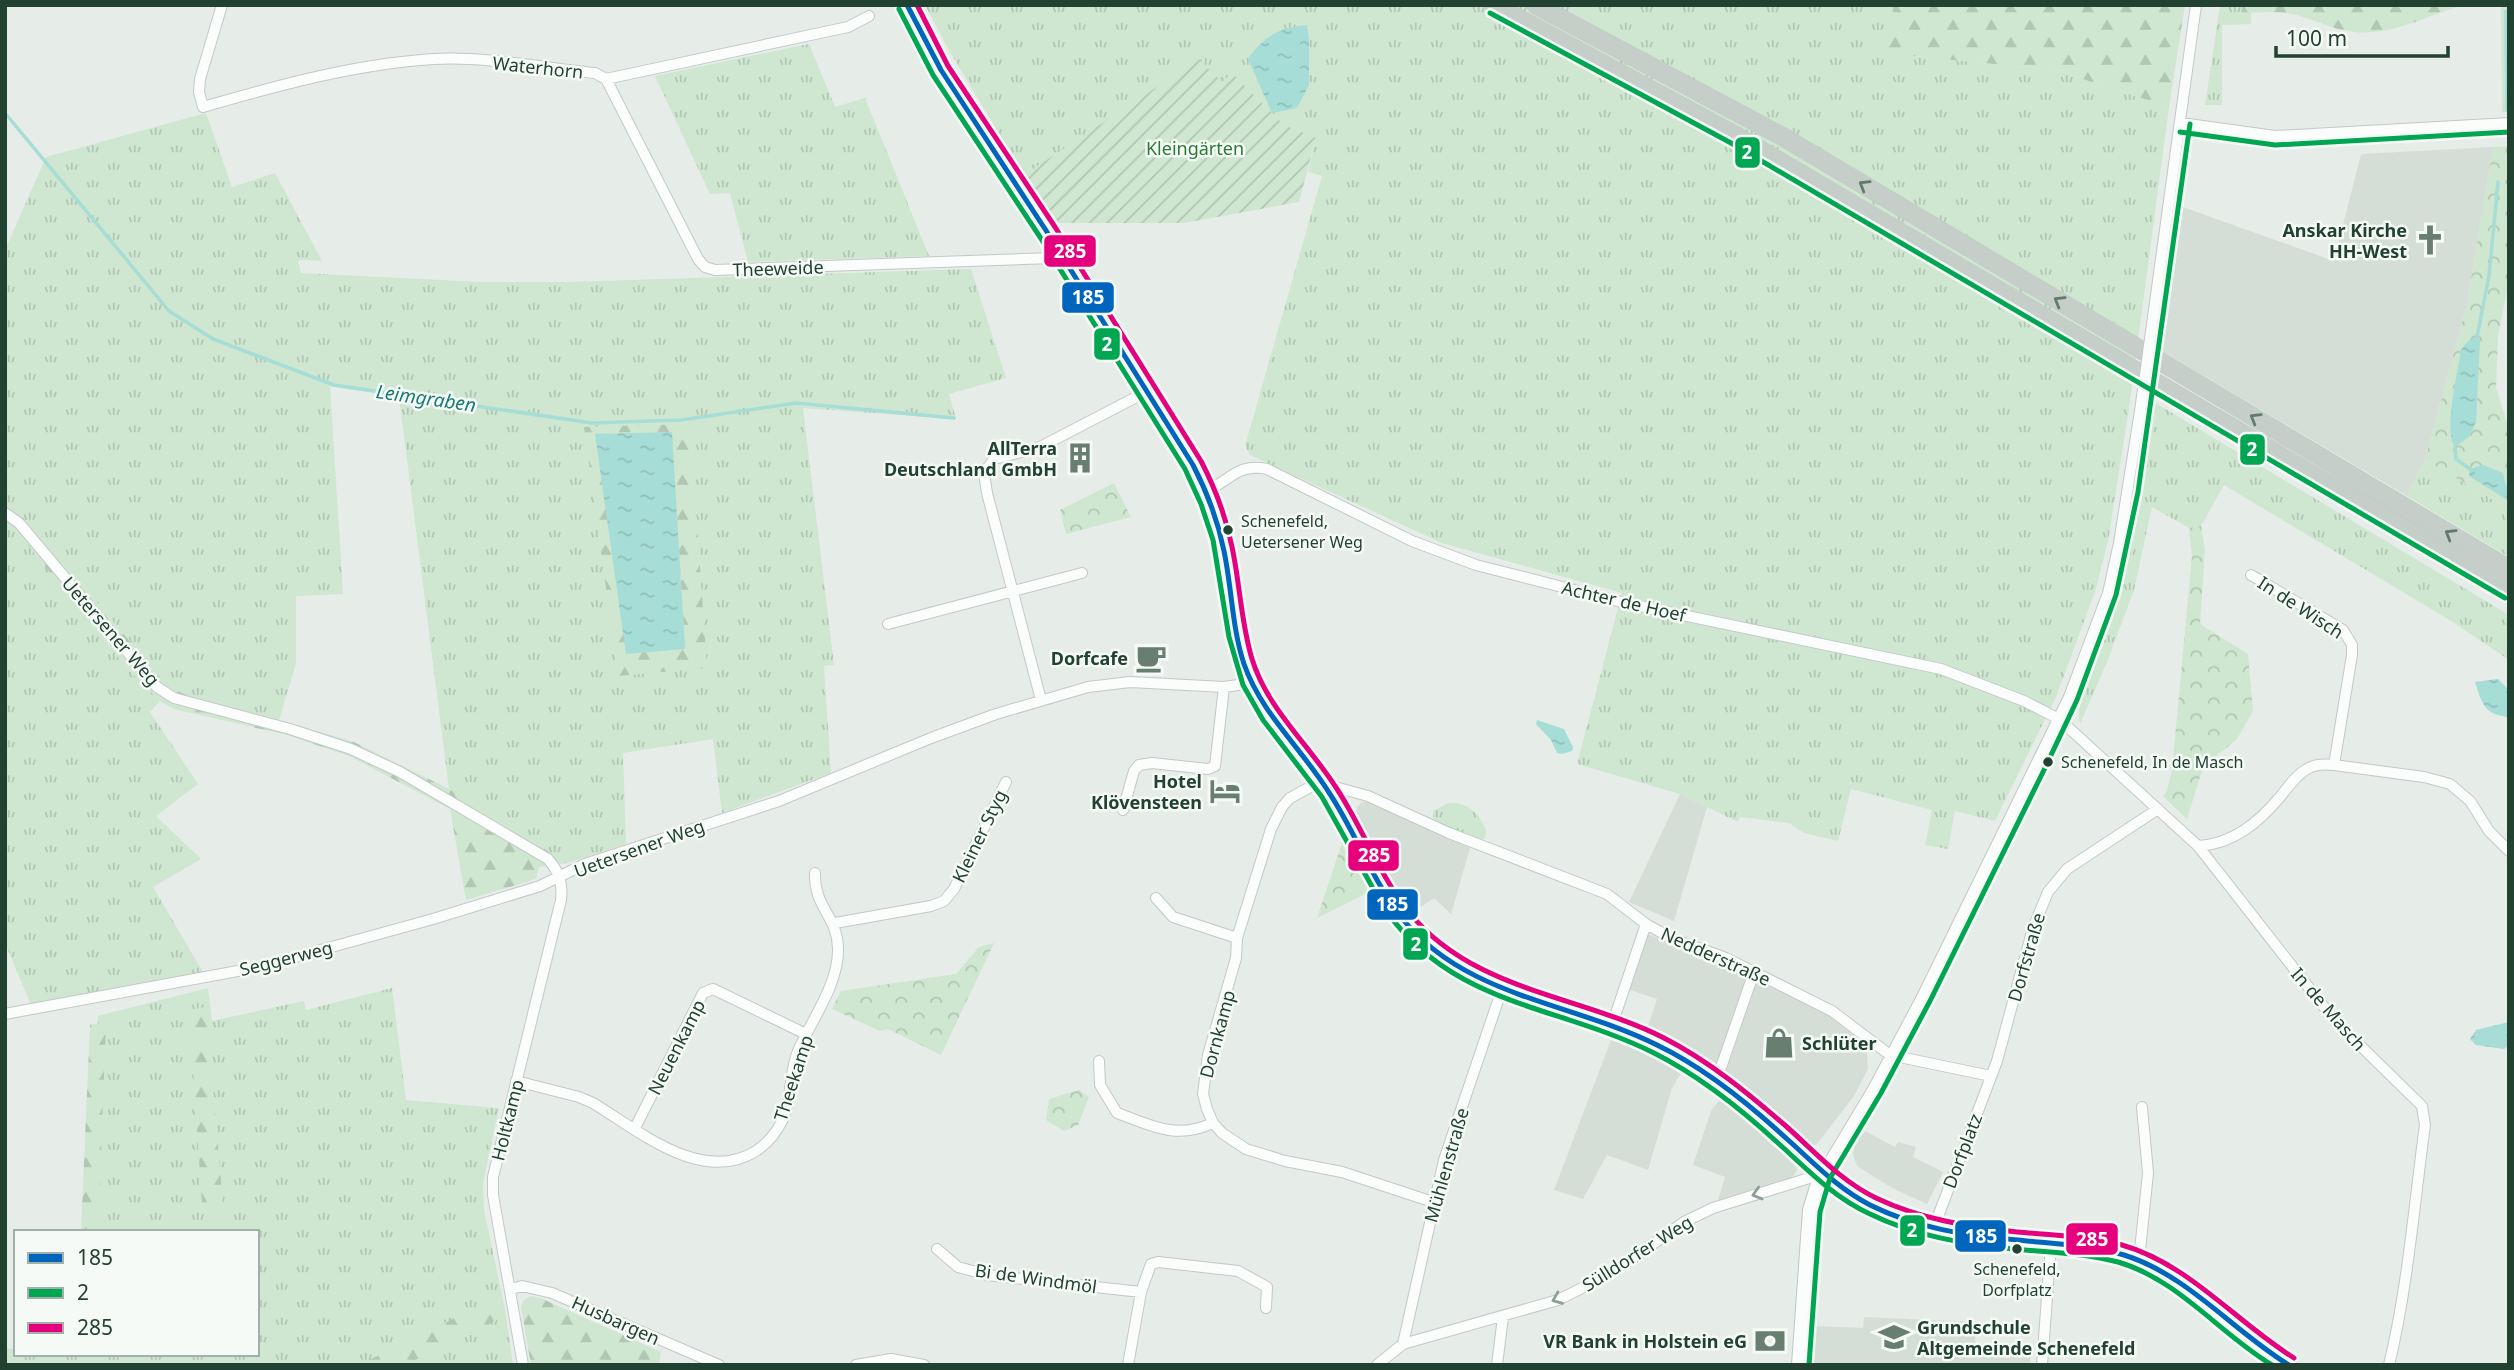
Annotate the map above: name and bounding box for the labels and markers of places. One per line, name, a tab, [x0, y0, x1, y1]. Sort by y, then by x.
place label: Anskar Kirche HH-West	[2282, 218, 2407, 263]
church icon: Anskar Kirche HH-West	[2413, 223, 2447, 257]
place label: AllTerra Deutschland GmbH	[884, 436, 1057, 481]
building icon: AllTerra Deutschland GmbH	[1063, 441, 1097, 475]
place label: Schenefeld, Uetersener Weg	[1241, 510, 1363, 553]
marker: Schenefeld, Uetersener Weg	[1221, 523, 1235, 537]
cafe icon: Dorfcafe	[1134, 641, 1168, 675]
place label: Dorfcafe	[1051, 646, 1128, 670]
place label: Schenefeld, In de Masch	[2061, 751, 2243, 773]
marker: Schenefeld, In de Masch	[2041, 755, 2055, 769]
place label: Hotel Klövensteen	[1091, 769, 1202, 814]
hotel icon: Hotel Klövensteen	[1208, 774, 1242, 808]
shop icon: Schlüter	[1762, 1026, 1796, 1060]
place label: Schlüter	[1802, 1031, 1877, 1055]
marker: Schenefeld, Dorfplatz	[2010, 1242, 2024, 1256]
place label: Schenefeld, Dorfplatz	[1973, 1258, 2061, 1301]
place label: Grundschule Altgemeinde Schenefeld	[1917, 1315, 2135, 1360]
school or university icon: Grundschule Altgemeinde Schenefeld	[1877, 1320, 1911, 1354]
bank icon: VR Bank in Holstein eG	[1753, 1324, 1787, 1358]
place label: VR Bank in Holstein eG	[1543, 1329, 1747, 1353]

